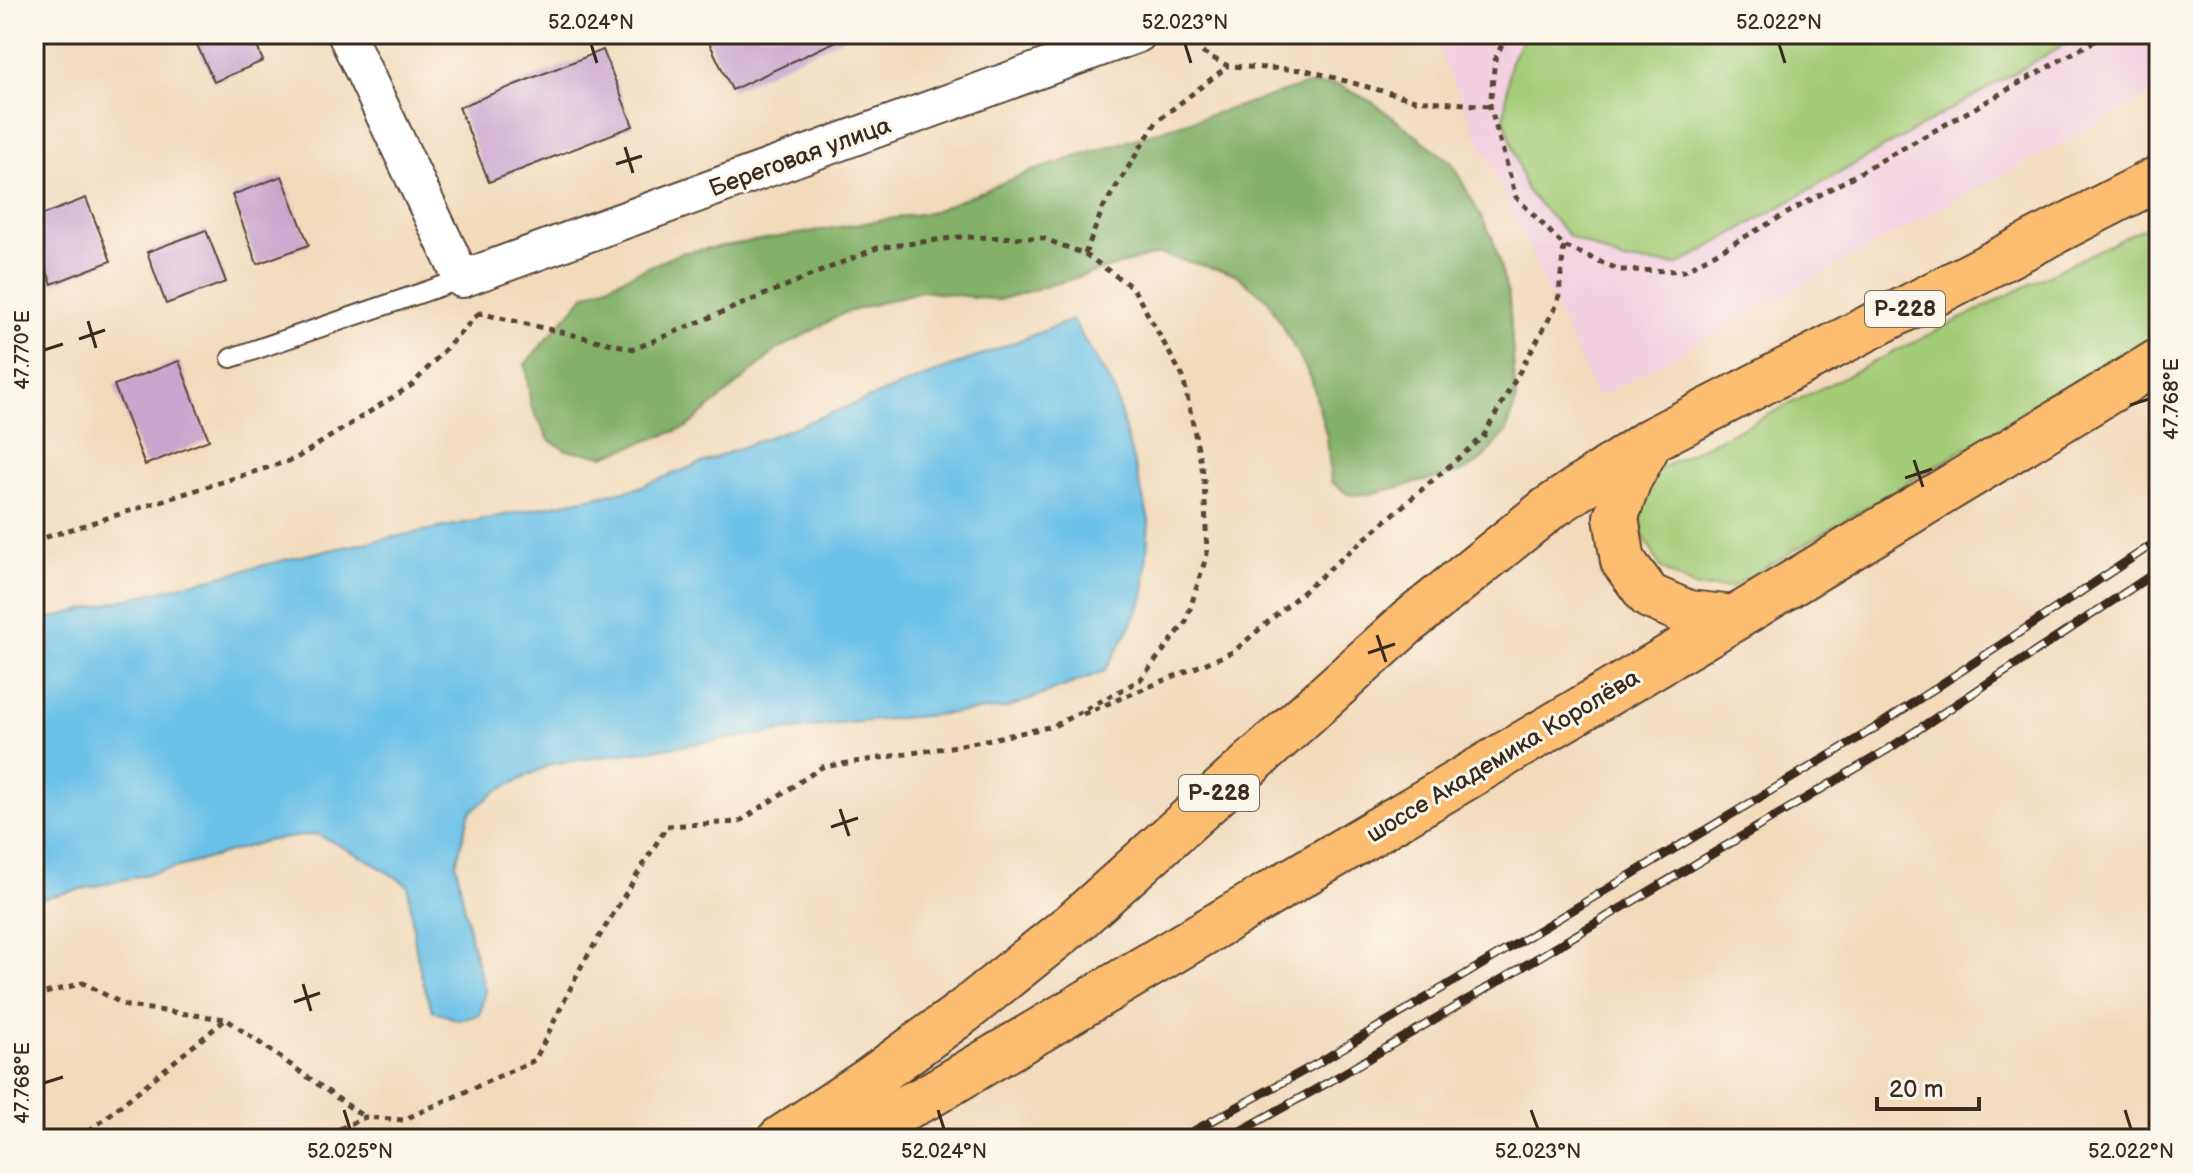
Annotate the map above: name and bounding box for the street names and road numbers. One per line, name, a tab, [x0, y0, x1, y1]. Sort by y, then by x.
street label: Береговая улица	[705, 111, 895, 203]
road number: Р-228	[1865, 291, 1945, 327]
street label: шоссе Академика Королёва	[1361, 663, 1645, 849]
road number: Р-228	[1179, 775, 1259, 811]

